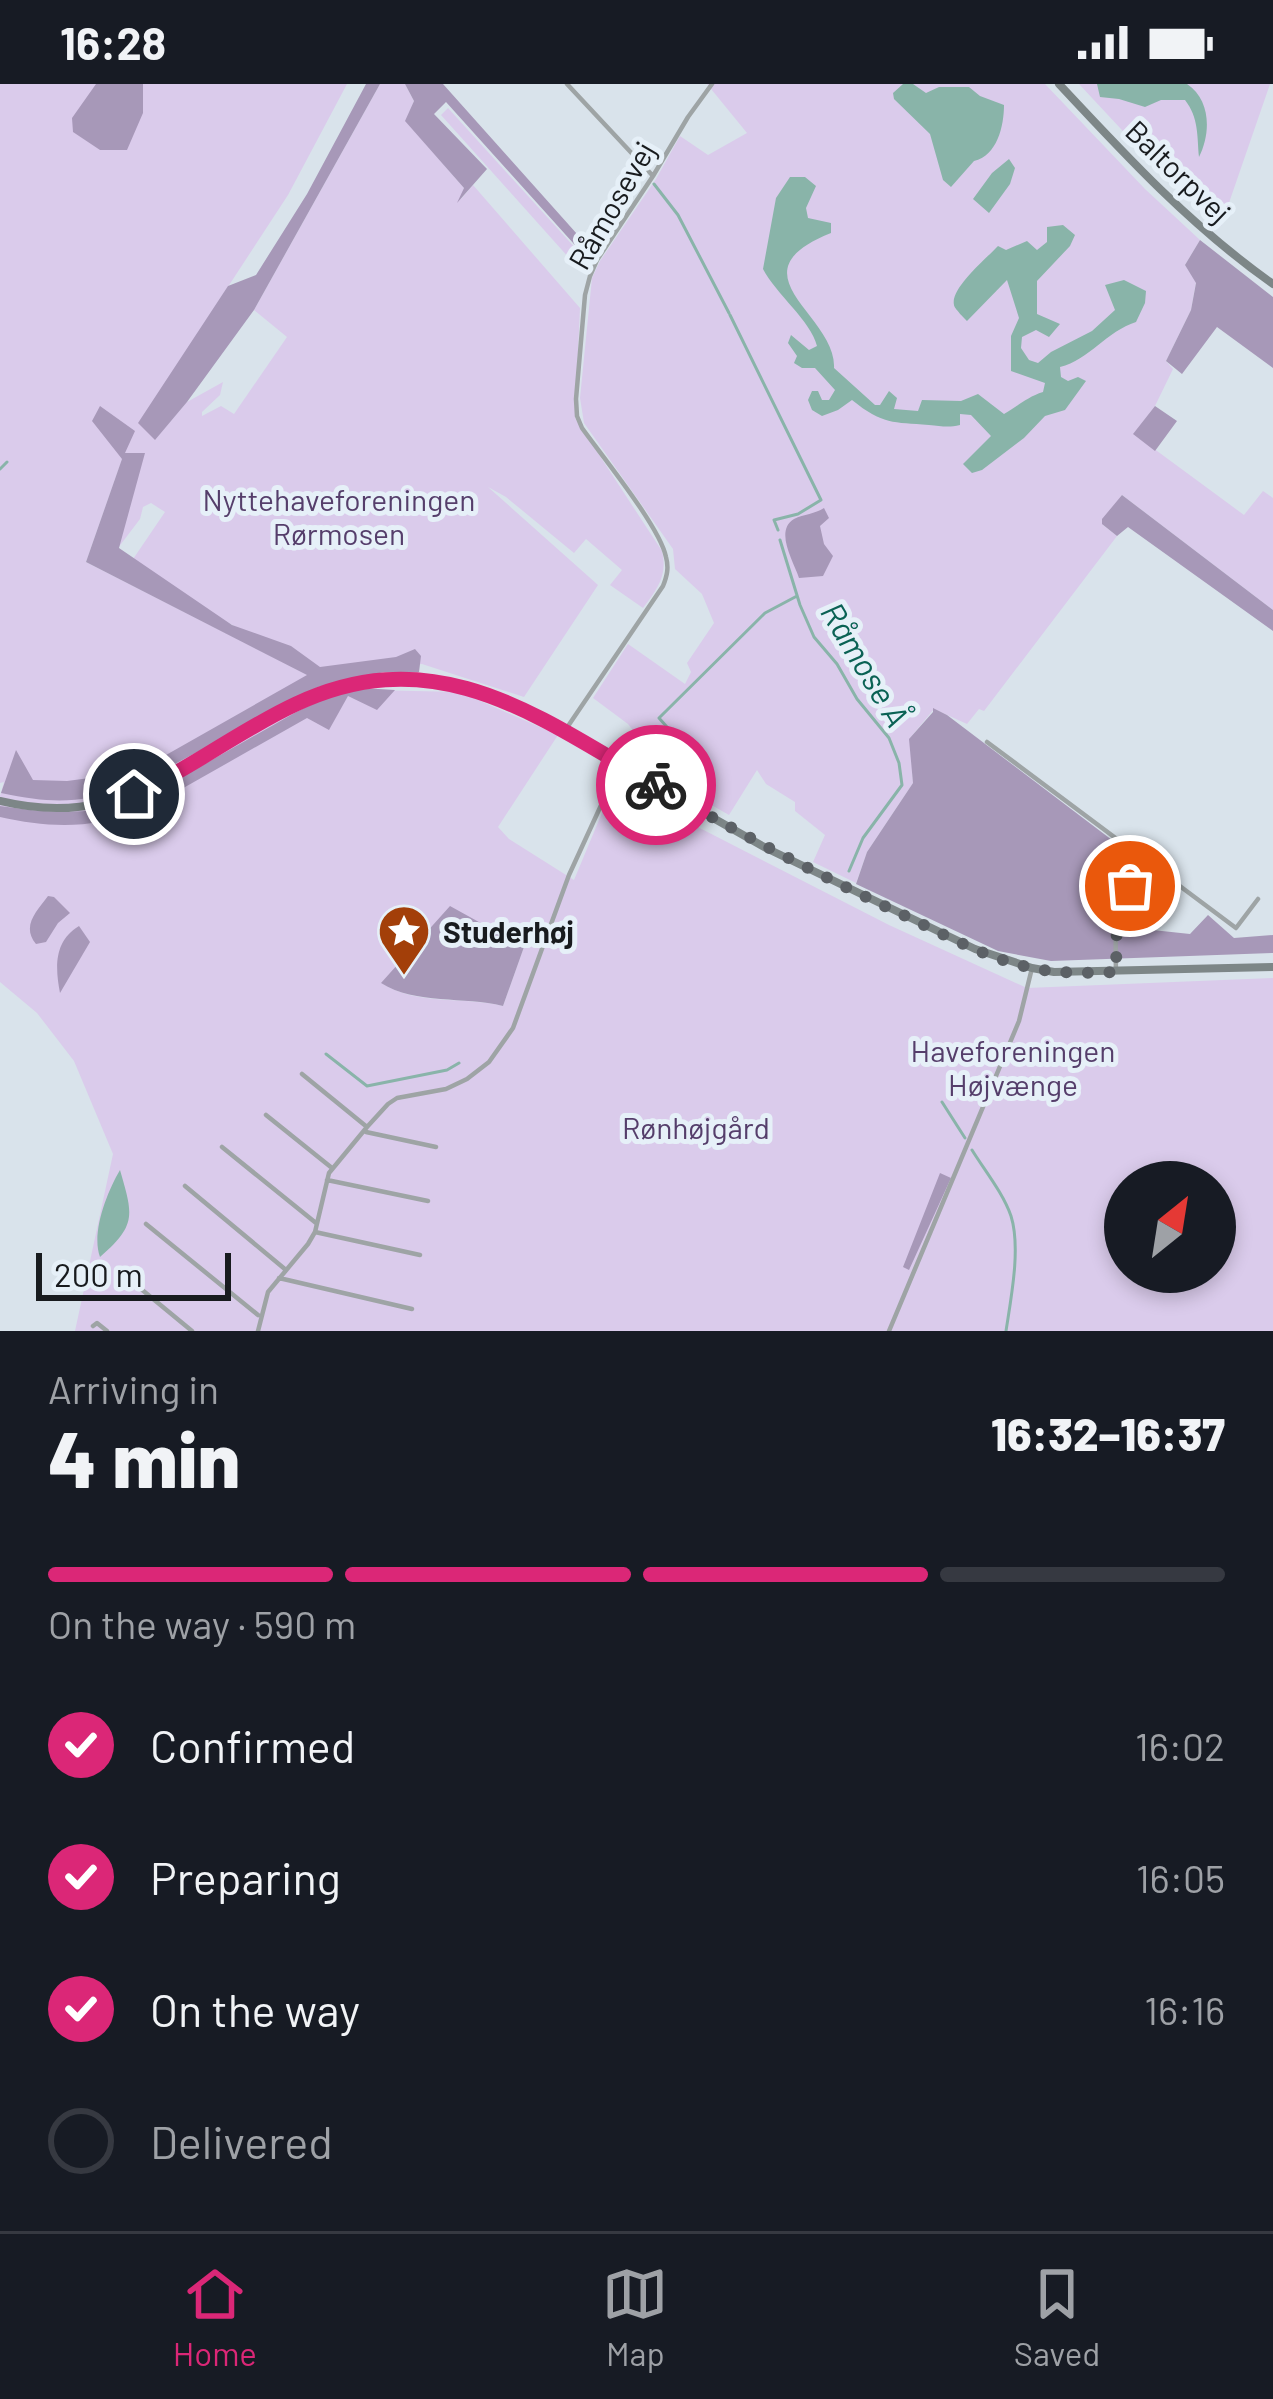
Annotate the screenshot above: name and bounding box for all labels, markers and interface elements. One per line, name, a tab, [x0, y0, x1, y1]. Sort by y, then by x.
text: 16:28	[60, 15, 166, 69]
street label: Baltorpvej	[1119, 112, 1239, 230]
street label: Råmosevej	[560, 135, 662, 275]
park label: Nyttehaveforeningen Rørmosen	[203, 481, 475, 551]
water label: Råmose Å	[813, 594, 920, 733]
courier	[596, 725, 716, 845]
pin	[83, 743, 185, 845]
icon: bike	[623, 752, 689, 818]
icon: home	[101, 761, 167, 827]
pin	[1079, 835, 1181, 937]
icon: bag	[1097, 853, 1163, 919]
place icon: Studerhøj	[376, 903, 432, 977]
place label: Studerhøj	[443, 913, 574, 949]
park label: Haveforeningen Højvænge	[911, 1032, 1115, 1102]
park label: Rønhøjgård	[622, 1109, 770, 1145]
north arrow	[1104, 1161, 1236, 1293]
map controls	[1104, 1161, 1236, 1293]
scale bar	[36, 1247, 231, 1300]
text: 200 m	[54, 1254, 143, 1294]
text: Arriving in	[48, 1365, 219, 1412]
text: 16:32–16:37	[991, 1406, 1225, 1460]
text: 4 min	[48, 1410, 241, 1504]
text: On the way · 590 m	[48, 1600, 356, 1647]
icon: check	[48, 1712, 114, 1778]
text: Confirmed	[150, 1718, 355, 1772]
text: 16:02	[1135, 1722, 1225, 1769]
icon: check	[48, 1844, 114, 1910]
text: Preparing	[150, 1850, 341, 1904]
text: 16:05	[1136, 1854, 1225, 1901]
icon: check	[48, 1976, 114, 2042]
text: On the way	[150, 1982, 360, 2036]
text: 16:16	[1144, 1986, 1225, 2033]
text: Delivered	[150, 2114, 333, 2168]
tab: Home	[173, 2261, 257, 2373]
tab: Map	[602, 2261, 668, 2373]
tab: Saved	[1014, 2261, 1100, 2373]

